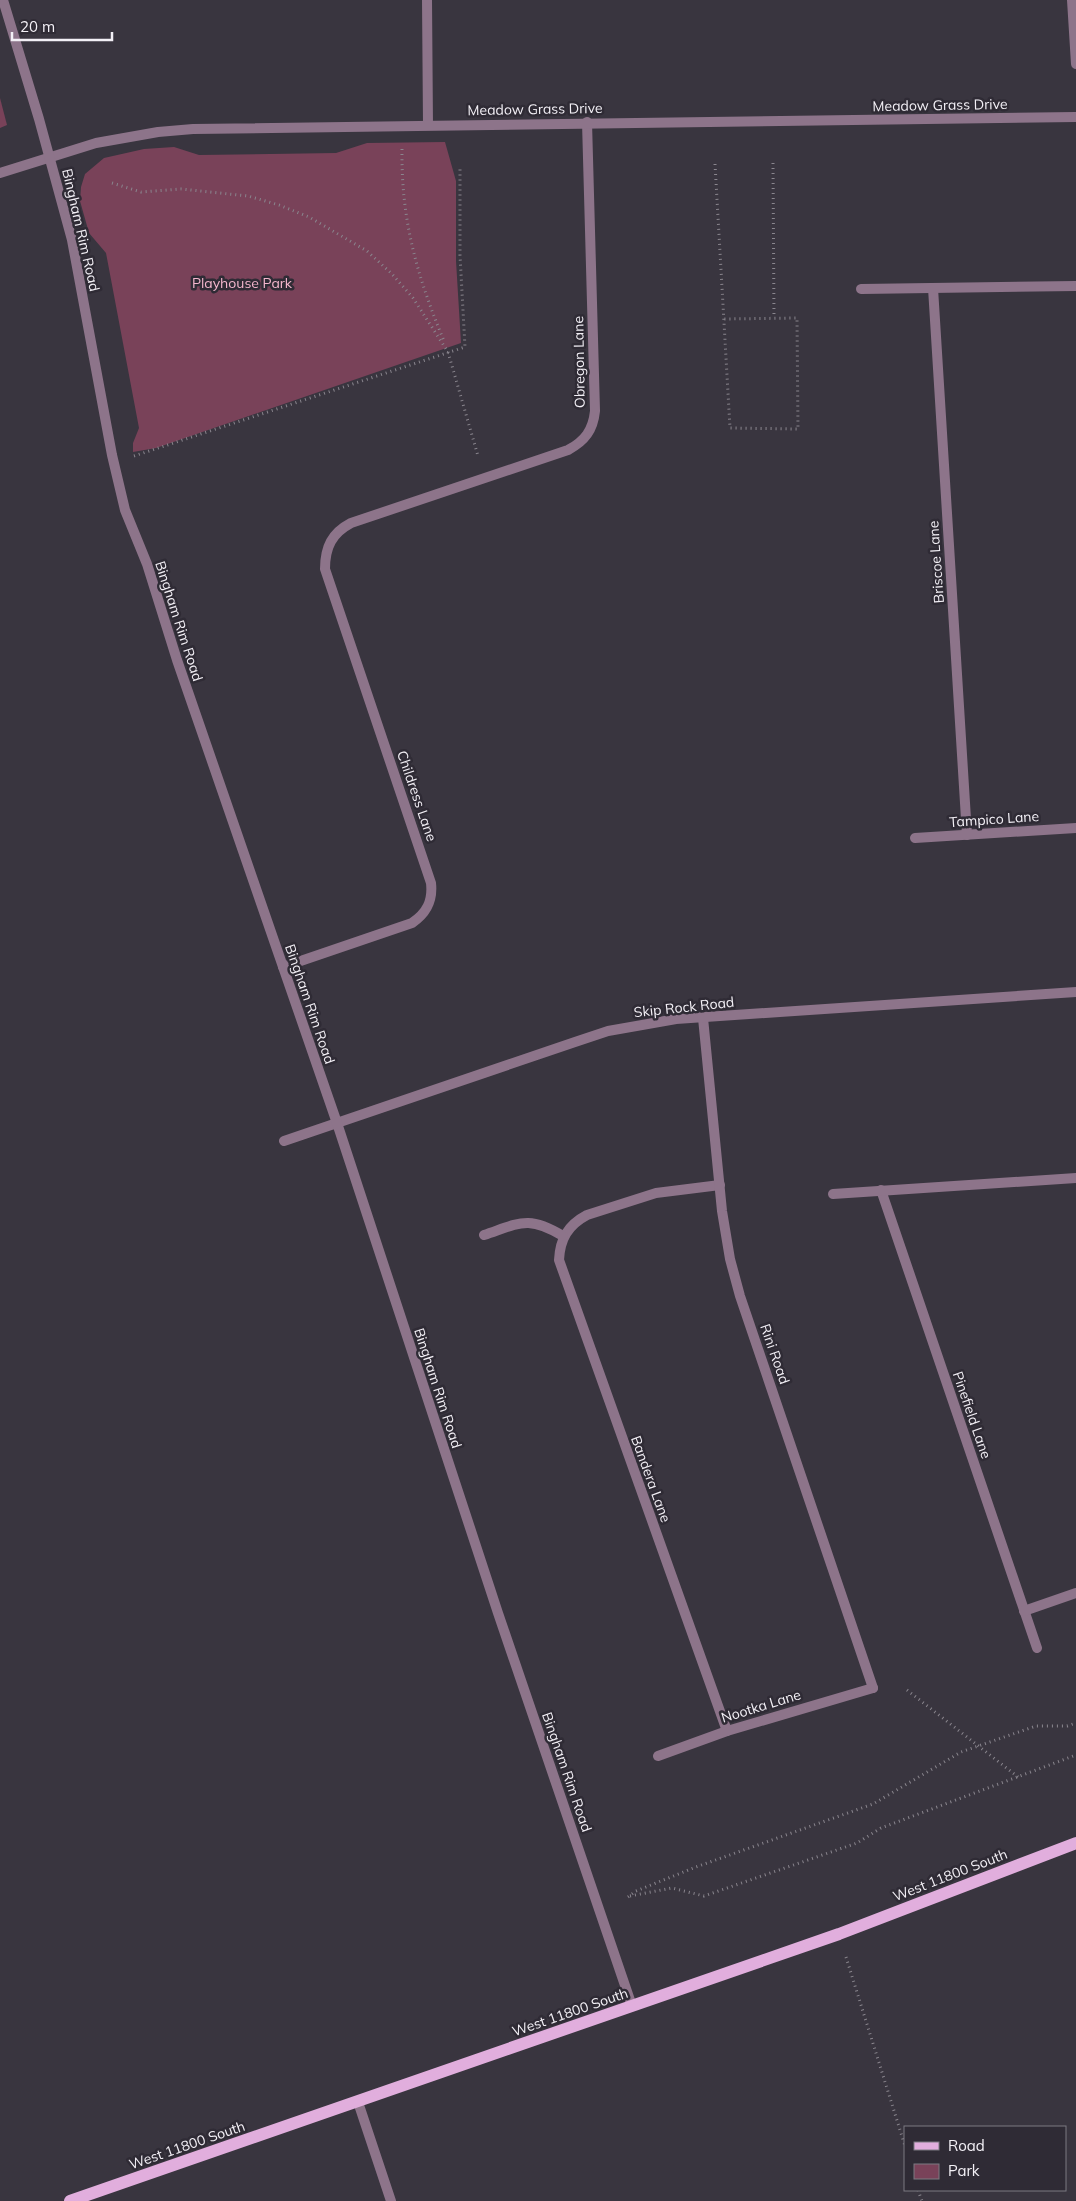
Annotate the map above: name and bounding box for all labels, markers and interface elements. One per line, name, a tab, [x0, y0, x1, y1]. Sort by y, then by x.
scale bar	[12, 10, 112, 42]
text: 20 m	[20, 17, 55, 36]
street label: Meadow Grass Drive	[872, 95, 1008, 115]
street label: Meadow Grass Drive	[467, 99, 603, 119]
street label: Bingham Rim Road	[58, 167, 104, 293]
park label: Playhouse Park	[192, 274, 293, 292]
street label: Obregon Lane	[569, 316, 589, 408]
street label: Briscoe Lane	[924, 520, 948, 604]
street label: Bingham Rim Road	[151, 559, 207, 683]
street label: Childress Lane	[393, 748, 441, 844]
street label: Tampico Lane	[948, 807, 1040, 831]
street label: Bingham Rim Road	[281, 942, 339, 1066]
street label: Skip Rock Road	[633, 993, 735, 1021]
street label: Rini Road	[756, 1322, 794, 1386]
street label: Bingham Rim Road	[410, 1326, 466, 1450]
street label: Pinefield Lane	[949, 1369, 995, 1461]
street label: Bandera Lane	[627, 1433, 675, 1525]
street label: Nootka Lane	[719, 1685, 803, 1727]
street label: Bingham Rim Road	[538, 1710, 596, 1834]
street label: West 11800 South	[890, 1845, 1010, 1905]
street label: West 11800 South	[510, 1984, 630, 2040]
street label: West 11800 South	[127, 2117, 247, 2173]
legend	[904, 2126, 1066, 2191]
text: Road	[948, 2136, 985, 2155]
text: Park	[948, 2161, 980, 2180]

